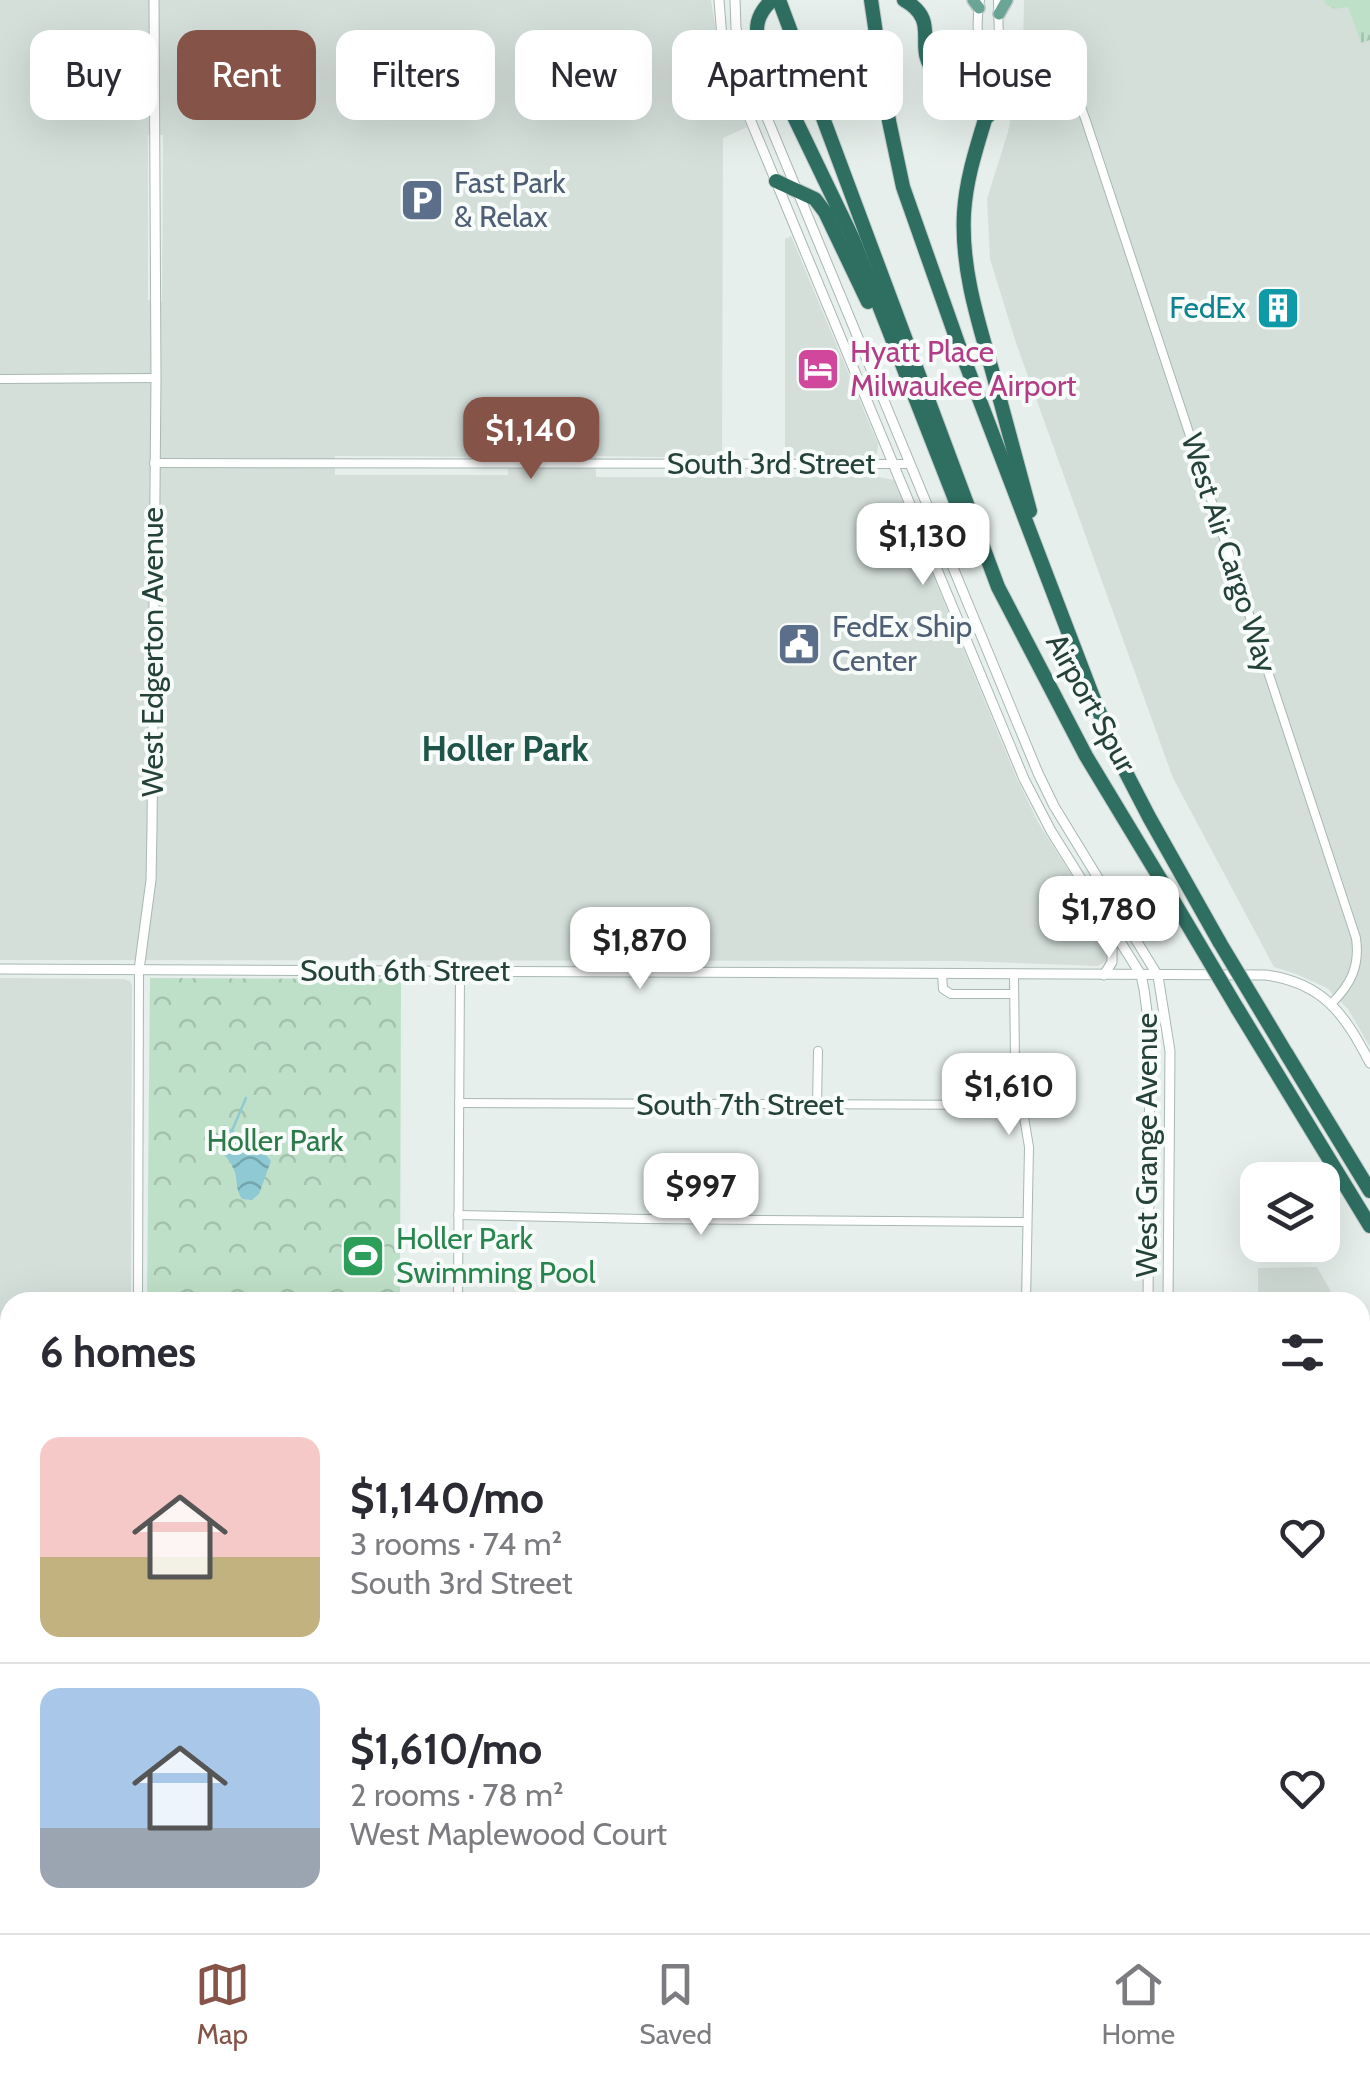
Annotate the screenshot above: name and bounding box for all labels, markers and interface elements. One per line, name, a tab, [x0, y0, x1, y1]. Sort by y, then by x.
chip: Buy	[30, 30, 157, 120]
chip: Rent	[177, 30, 316, 120]
chip: Filters	[336, 30, 495, 120]
chip: New	[515, 30, 652, 120]
chip: Apartment	[672, 30, 903, 120]
chip: House	[923, 30, 1087, 120]
place label: Fast Park & Relax	[454, 164, 566, 235]
parking icon: Fast Park & Relax	[399, 177, 445, 223]
building icon: FedEx	[1255, 285, 1301, 331]
place label: FedEx	[1169, 289, 1246, 326]
place label: Hyatt Place Milwaukee Airport	[850, 333, 1076, 404]
hotel icon: Hyatt Place Milwaukee Airport	[795, 346, 841, 392]
pin: $1,140	[450, 397, 612, 482]
text: $1,140	[485, 410, 577, 449]
street label: West Air Cargo Way	[1173, 429, 1286, 677]
street label: South 3rd Street	[667, 445, 875, 482]
pin: $1,130	[842, 503, 1004, 588]
street label: West Edgerton Avenue	[134, 507, 171, 797]
text: $1,130	[879, 516, 967, 555]
place label: FedEx Ship Center	[832, 608, 972, 679]
public building icon: FedEx Ship Center	[776, 621, 822, 667]
street label: Airport Spur	[1038, 627, 1145, 779]
district label: Holler Park	[421, 727, 589, 770]
pin: $1,780	[1028, 876, 1190, 961]
text: $1,780	[1061, 889, 1157, 928]
pin: $1,870	[559, 907, 721, 992]
text: $1,870	[592, 920, 688, 959]
street label: South 6th Street	[300, 952, 510, 989]
street label: West Grange Avenue	[1128, 1013, 1165, 1277]
pin: $1,610	[928, 1053, 1090, 1138]
text: $1,610	[964, 1066, 1054, 1105]
street label: South 7th Street	[636, 1086, 844, 1123]
park label: Holler Park	[207, 1122, 344, 1159]
pin: $997	[642, 1153, 760, 1238]
map controls	[1240, 1162, 1340, 1262]
button: layers	[1240, 1162, 1340, 1262]
text: $997	[666, 1166, 736, 1205]
place label: Holler Park Swimming Pool	[396, 1220, 596, 1291]
sports icon: Holler Park Swimming Pool	[340, 1233, 386, 1279]
icon: filters	[1275, 1325, 1330, 1380]
text: 6 homes	[40, 1326, 196, 1378]
text: $1,140/mo	[350, 1472, 544, 1524]
icon: home	[120, 1477, 240, 1597]
icon: heart	[1275, 1510, 1330, 1565]
text: 3 rooms · 74 m²	[350, 1524, 562, 1563]
text: South 3rd Street	[350, 1563, 573, 1602]
text: $1,610/mo	[350, 1723, 542, 1775]
icon: home	[120, 1728, 240, 1848]
icon: heart	[1275, 1761, 1330, 1816]
text: 2 rooms · 78 m²	[350, 1775, 564, 1814]
text: West Maplewood Court	[350, 1814, 667, 1853]
tab: Map	[195, 1957, 250, 2051]
tab: Saved	[639, 1957, 712, 2051]
tab: Home	[1102, 1957, 1175, 2051]

